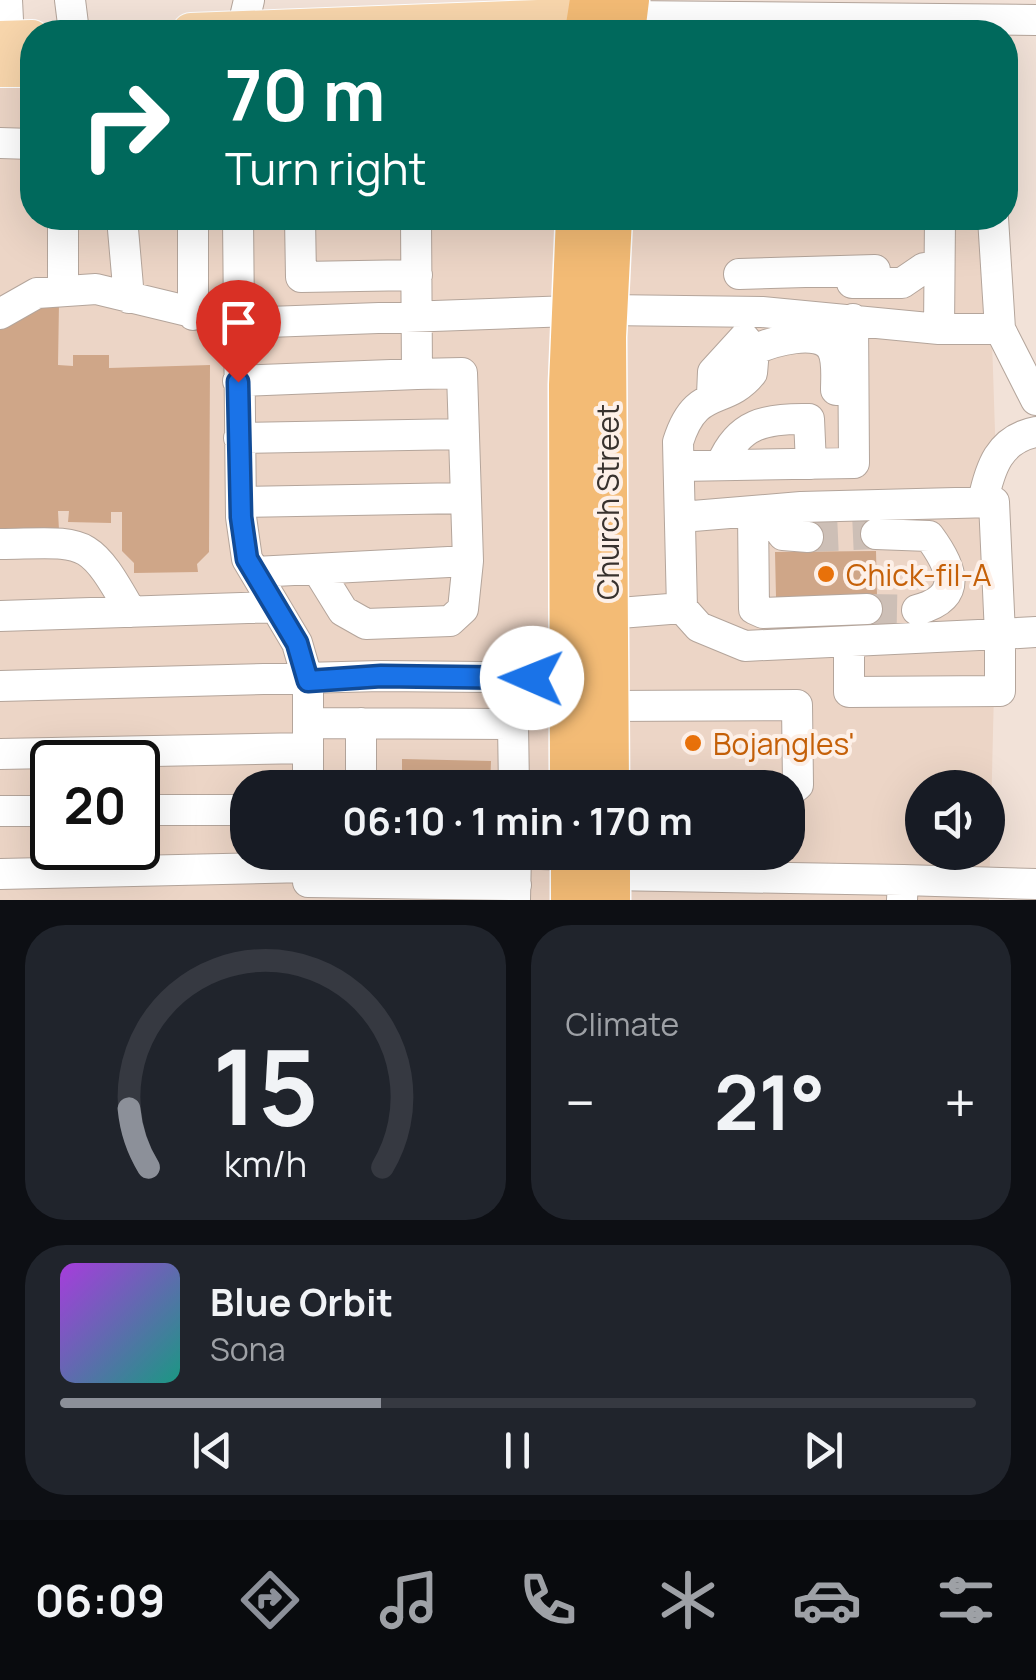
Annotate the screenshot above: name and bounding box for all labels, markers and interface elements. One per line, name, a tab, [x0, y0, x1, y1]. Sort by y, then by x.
text: 70 m	[225, 46, 385, 142]
icon: right	[60, 60, 190, 190]
text: Turn right	[225, 137, 426, 199]
pin	[196, 280, 281, 383]
icon: arrive	[211, 295, 266, 350]
street label: Church Street	[587, 404, 628, 600]
place label: Chick-fil-A	[846, 554, 992, 595]
marker: Chick-fil-A	[815, 563, 837, 585]
position arrow	[480, 626, 584, 730]
place label: Bojangles'	[713, 723, 855, 764]
marker: Bojangles'	[682, 732, 704, 754]
speed limit sign: 20	[30, 740, 160, 870]
map controls	[905, 770, 1005, 870]
button: sound	[905, 770, 1005, 870]
text: 06:10 · 1 min · 170 m	[342, 794, 693, 846]
text: Climate	[566, 1002, 679, 1046]
text: 15	[212, 1014, 319, 1156]
text: 21°	[714, 1050, 825, 1153]
text: −	[566, 1064, 595, 1140]
text: +	[944, 1064, 976, 1140]
text: km/h	[224, 1139, 307, 1188]
text: Blue Orbit	[210, 1275, 393, 1327]
text: Sona	[210, 1327, 285, 1371]
icon: previous	[185, 1423, 240, 1478]
icon: pause	[490, 1423, 545, 1478]
icon: next	[796, 1423, 851, 1478]
icon: directions	[235, 1565, 305, 1635]
icon: music	[374, 1565, 444, 1635]
icon: phone	[513, 1565, 583, 1635]
icon: climate	[653, 1565, 723, 1635]
icon: car	[792, 1565, 862, 1635]
icon: filters	[931, 1565, 1001, 1635]
text: 06:09	[35, 1569, 165, 1631]

